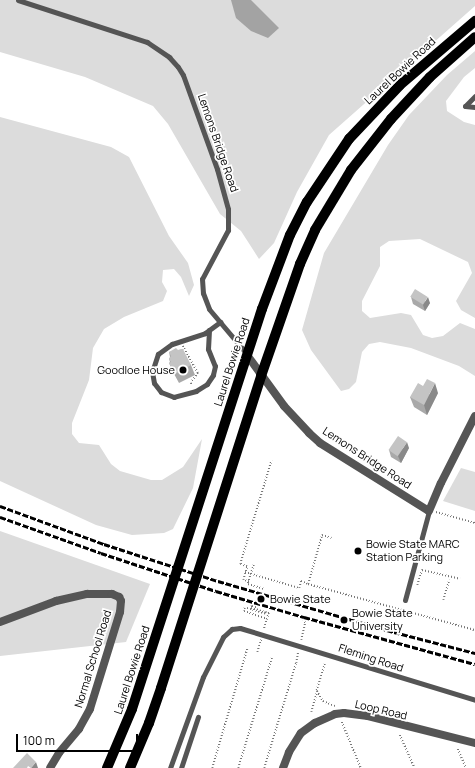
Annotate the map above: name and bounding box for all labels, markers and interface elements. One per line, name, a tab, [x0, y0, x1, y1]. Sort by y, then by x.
street label: Laurel Bowie Road	[362, 35, 438, 107]
street label: Lemons Bridge Road	[195, 92, 241, 194]
street label: Laurel Bowie Road	[211, 316, 253, 408]
place label: Goodloe House	[97, 363, 175, 377]
marker: Goodloe House	[178, 365, 188, 375]
street label: Lemons Bridge Road	[320, 424, 414, 492]
place label: Bowie State MARC Station Parking	[366, 538, 460, 564]
marker: Bowie State MARC Station Parking	[353, 546, 363, 556]
place label: Bowie State	[270, 592, 331, 606]
marker: Bowie State	[255, 593, 267, 605]
place label: Bowie State University	[352, 607, 413, 633]
street label: Normal School Road	[72, 609, 114, 709]
marker: Bowie State University	[339, 615, 349, 625]
street label: Laurel Bowie Road	[111, 624, 153, 716]
street label: Fleming Road	[337, 641, 405, 675]
street label: Loop Road	[353, 698, 409, 722]
scale bar	[18, 726, 140, 752]
text: 100 m	[23, 732, 55, 749]

